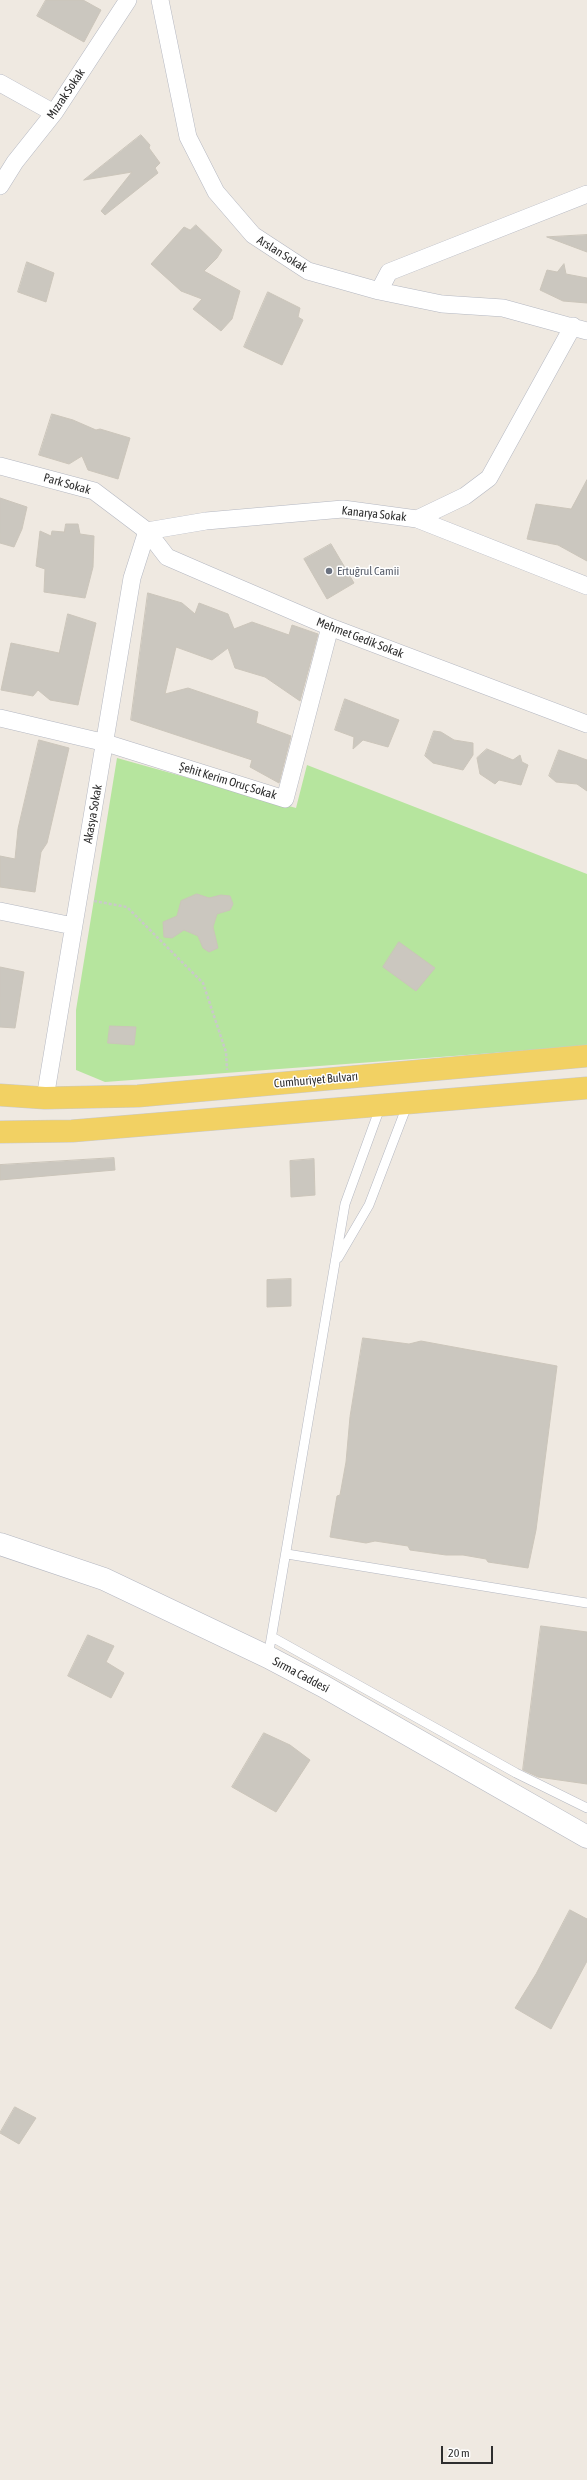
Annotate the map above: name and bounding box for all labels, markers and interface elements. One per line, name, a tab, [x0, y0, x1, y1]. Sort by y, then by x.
street label: Mızrak Sokak	[44, 66, 88, 122]
street label: Arslan Sokak	[254, 233, 310, 275]
street label: Park Sokak	[42, 470, 92, 498]
street label: Kanarya Sokak	[341, 503, 407, 525]
place label: Ertuğrul Camii	[337, 564, 399, 578]
marker: Ertuğrul Camii	[324, 566, 334, 576]
street label: Mehmet Gedik Sokak	[314, 615, 406, 661]
street label: Şehit Kerim Oruç Sokak	[178, 759, 278, 803]
street label: Akasya Sokak	[81, 783, 105, 845]
street label: Cumhuriyet Bulvarı	[273, 1069, 359, 1091]
street label: Sırma Caddesi	[270, 1654, 332, 1696]
scale bar	[443, 2438, 495, 2464]
text: 20 m	[448, 2446, 470, 2460]

